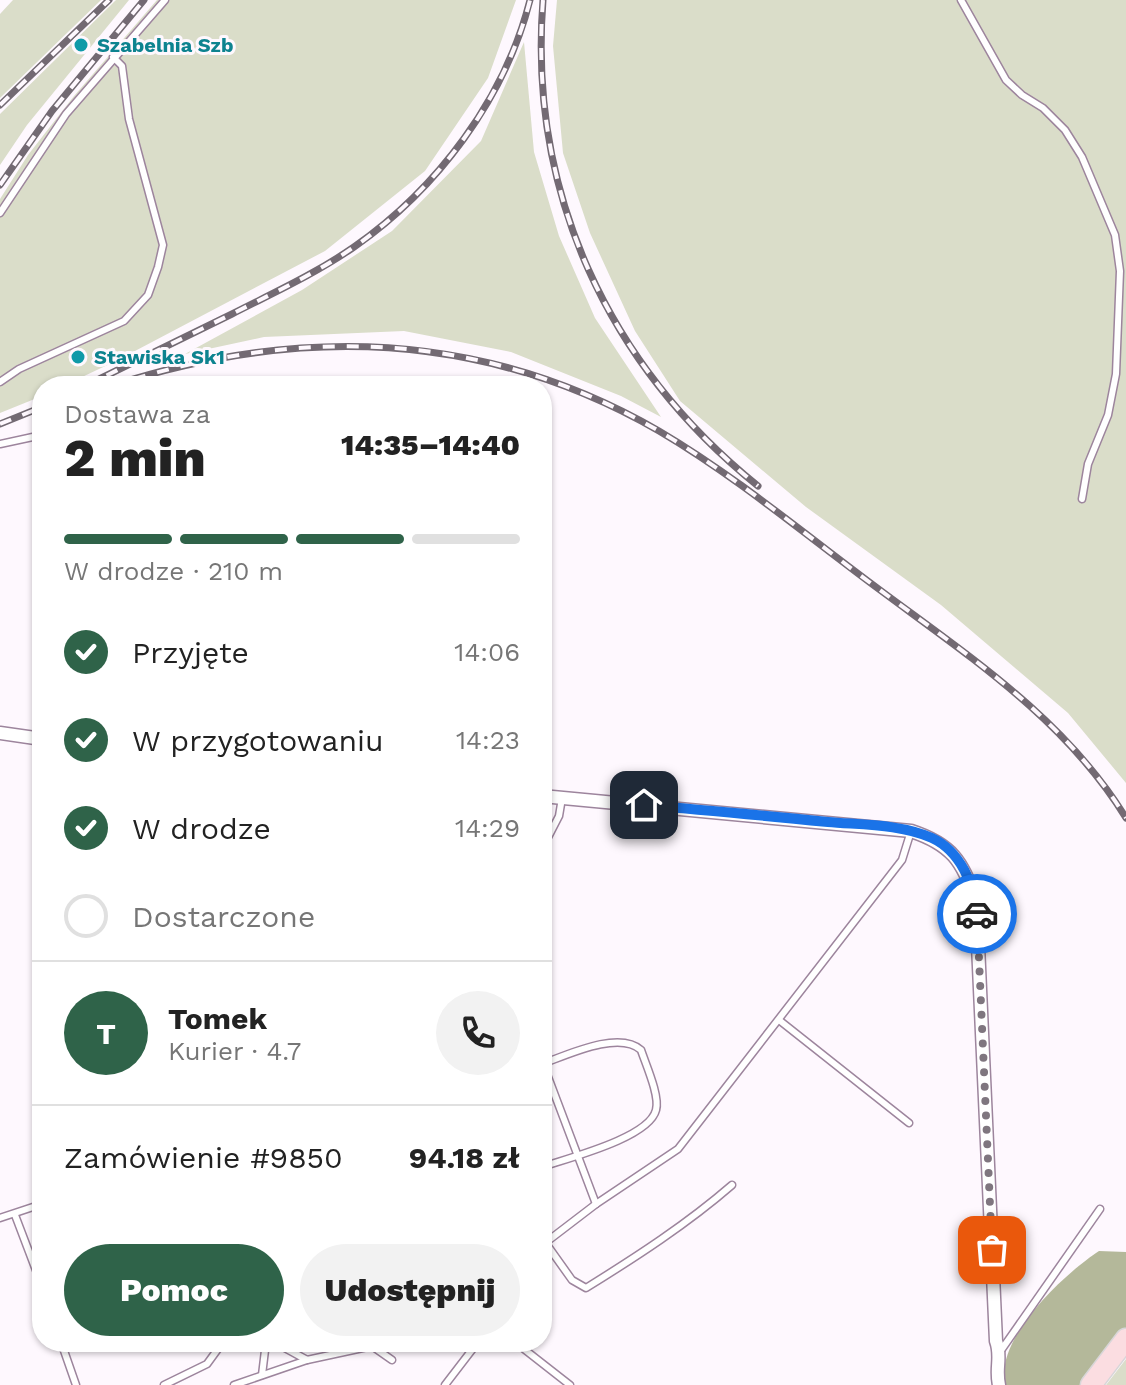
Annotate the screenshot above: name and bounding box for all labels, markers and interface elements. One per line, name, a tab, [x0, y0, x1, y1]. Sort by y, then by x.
place label: Szabelnia Szb	[97, 33, 233, 57]
marker: Szabelnia Szb	[72, 36, 90, 54]
place label: Stawiska Sk1	[94, 345, 225, 369]
marker: Stawiska Sk1	[69, 348, 87, 366]
text: Dostawa za	[64, 399, 210, 429]
text: 14:35–14:40	[341, 427, 520, 462]
text: 2 min	[64, 428, 206, 489]
text: W drodze · 210 m	[64, 556, 283, 586]
icon: check	[64, 630, 108, 674]
text: Przyjęte	[132, 635, 249, 670]
text: 14:06	[454, 637, 520, 667]
icon: check	[64, 718, 108, 762]
text: W przygotowaniu	[132, 723, 383, 758]
text: 14:23	[456, 725, 520, 755]
pin	[610, 771, 678, 839]
icon: home	[622, 783, 666, 827]
icon: check	[64, 806, 108, 850]
text: W drodze	[132, 811, 271, 846]
text: 14:29	[455, 813, 520, 843]
courier	[937, 874, 1017, 954]
icon: car	[955, 892, 999, 936]
text: Dostarczone	[132, 899, 315, 934]
button: phone	[436, 991, 520, 1075]
text: Tomek	[168, 1001, 267, 1036]
text: T	[96, 1016, 116, 1051]
text: Kurier · 4.7	[168, 1036, 301, 1066]
text: Zamówienie #9850	[64, 1140, 343, 1175]
text: 94.18 zł	[409, 1140, 520, 1175]
pin	[958, 1216, 1026, 1284]
icon: bag	[970, 1228, 1014, 1272]
button: Pomoc	[64, 1244, 284, 1336]
button: Udostępnij	[300, 1244, 520, 1336]

